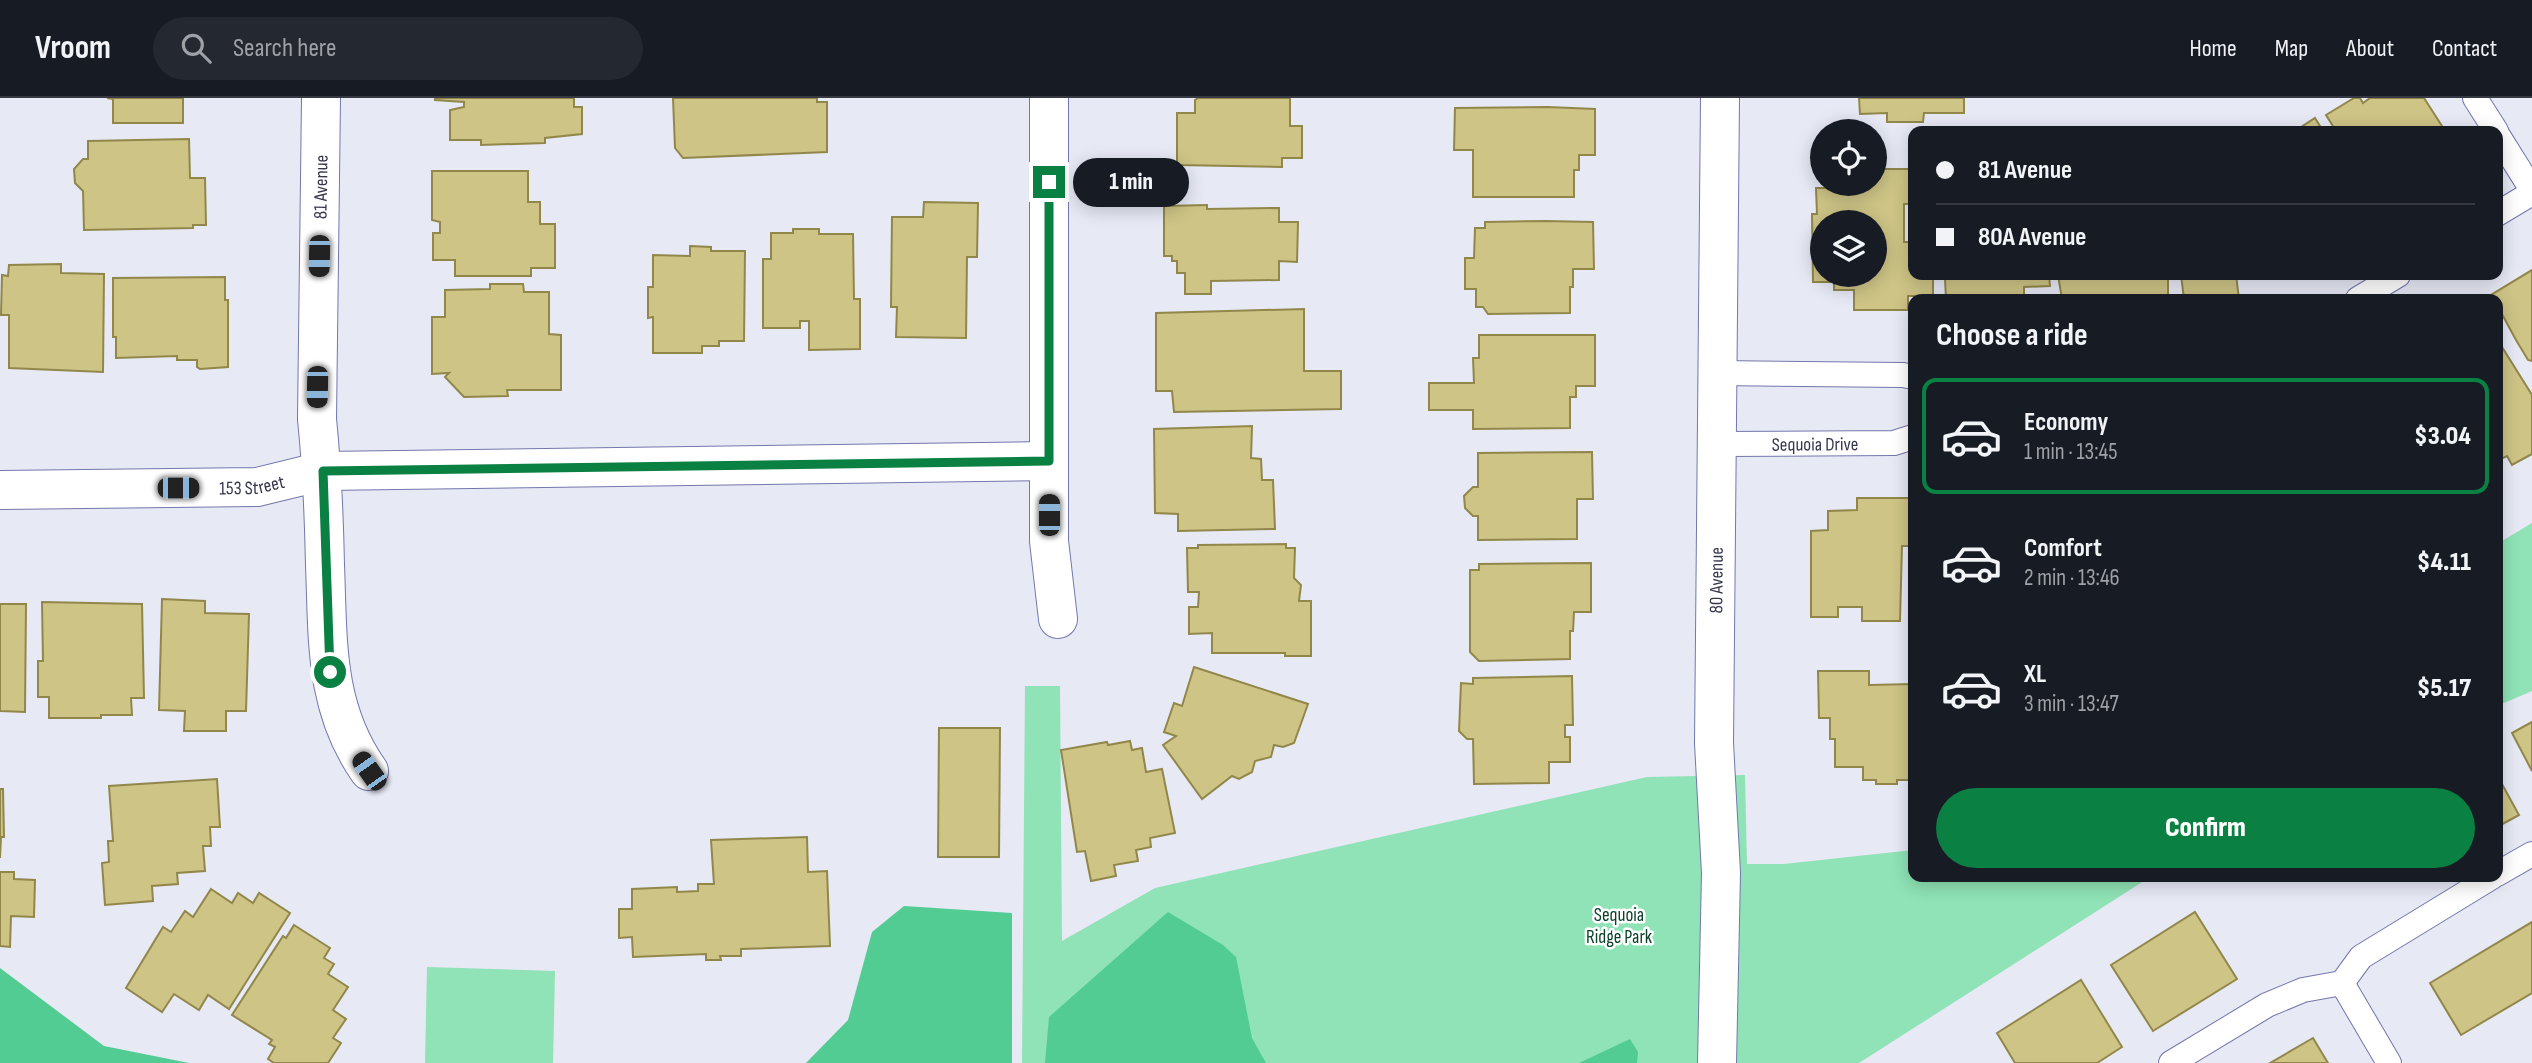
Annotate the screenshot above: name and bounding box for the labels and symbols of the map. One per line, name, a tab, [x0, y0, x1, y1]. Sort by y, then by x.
street label: 81 Avenue	[309, 155, 334, 219]
callout: 1 min	[1074, 158, 1189, 206]
route end	[1033, 166, 1065, 198]
car	[309, 235, 330, 277]
car	[307, 366, 328, 408]
street label: Sequoia Drive	[1772, 433, 1858, 457]
street label: 153 Street	[219, 471, 287, 500]
car	[158, 478, 200, 499]
car	[1039, 494, 1060, 536]
street label: 80 Avenue	[1705, 547, 1729, 614]
route start	[314, 656, 346, 688]
car	[349, 748, 390, 794]
park label: Sequoia Ridge Park	[1586, 904, 1653, 949]

